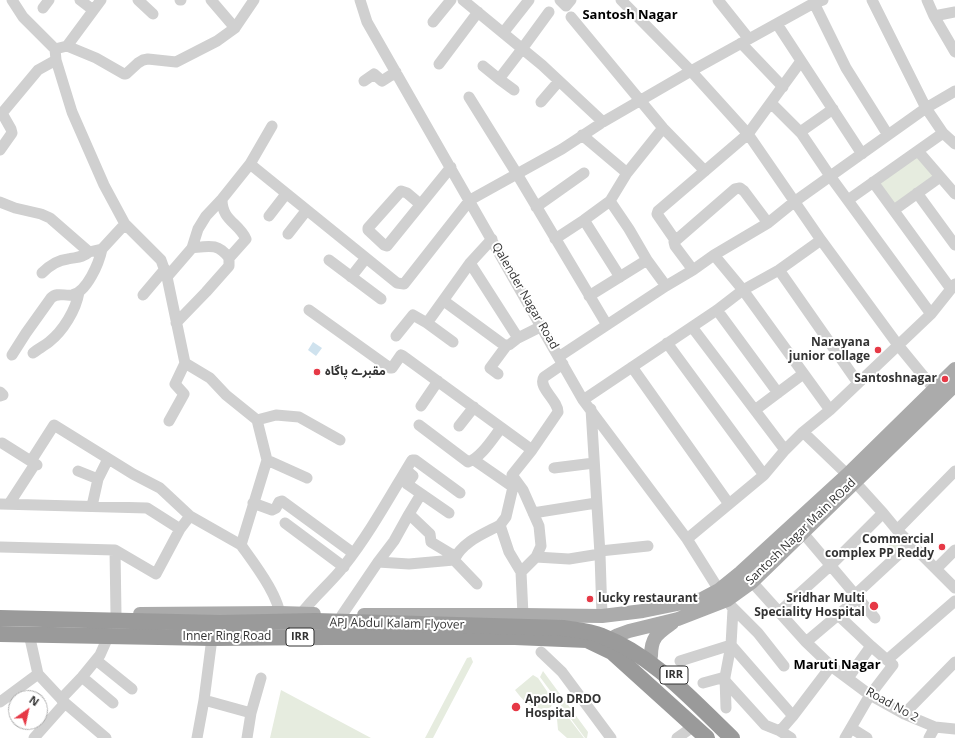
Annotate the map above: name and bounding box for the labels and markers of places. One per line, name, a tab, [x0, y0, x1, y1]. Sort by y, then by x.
place label: Narayana junior collage	[789, 336, 870, 364]
marker: Narayana junior collage	[873, 345, 883, 355]
place label: مقبرے پاگاہ	[325, 365, 386, 379]
marker: مقبرے پاگاہ	[312, 367, 322, 377]
place label: Santoshnagar	[854, 372, 937, 386]
marker: Santoshnagar	[940, 374, 950, 384]
place label: Commercial complex PP Reddy	[825, 533, 934, 561]
marker: Commercial complex PP Reddy	[937, 542, 947, 552]
place label: lucky restaurant	[598, 592, 698, 606]
place label: Sridhar Multi Speciality Hospital	[754, 592, 865, 620]
marker: lucky restaurant	[585, 594, 595, 604]
marker: Sridhar Multi Speciality Hospital	[868, 600, 880, 612]
place label: Apollo DRDO Hospital	[525, 693, 601, 721]
marker: Apollo DRDO Hospital	[510, 701, 522, 713]

